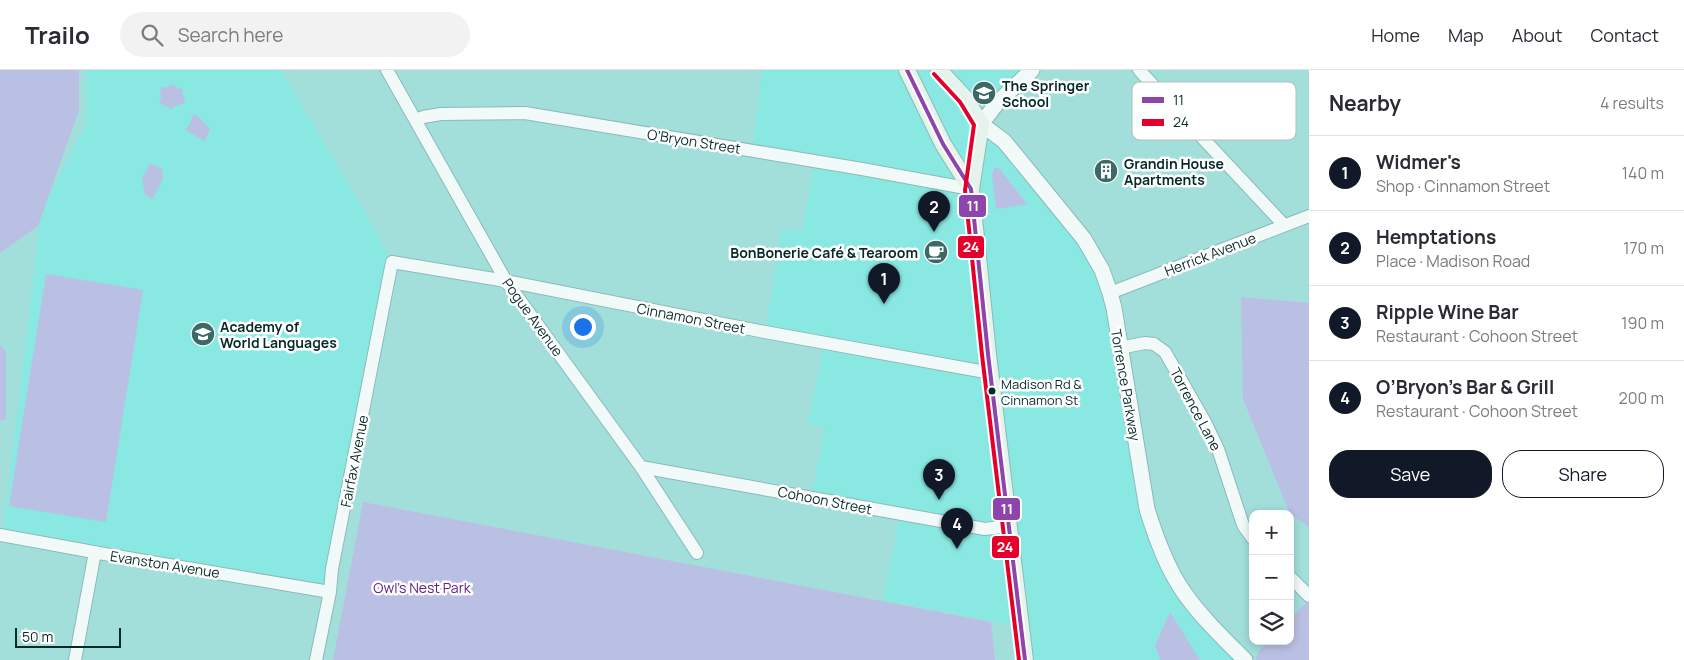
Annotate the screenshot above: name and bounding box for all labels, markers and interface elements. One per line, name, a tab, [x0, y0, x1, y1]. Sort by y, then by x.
search box	[120, 12, 470, 57]
text: Trailo	[25, 18, 90, 51]
icon: search	[138, 21, 166, 49]
text: Search here	[178, 22, 283, 48]
text: Home	[1371, 23, 1420, 47]
text: Map	[1448, 23, 1484, 47]
text: About	[1512, 23, 1562, 47]
text: Contact	[1590, 23, 1659, 47]
place label: The Springer School	[1002, 76, 1090, 111]
school or university icon: The Springer School	[971, 80, 997, 106]
legend	[1132, 82, 1296, 140]
text: Nearby	[1329, 89, 1401, 117]
text: 11	[1173, 90, 1184, 109]
text: 4 results	[1600, 92, 1664, 114]
text: 24	[1173, 112, 1189, 131]
street label: O’Bryon Street	[646, 124, 742, 158]
text: Widmer's	[1376, 149, 1461, 175]
place label: Grandin House Apartments	[1124, 154, 1224, 189]
building icon: Grandin House Apartments	[1093, 158, 1119, 184]
text: 1	[1341, 162, 1349, 184]
text: 140 m	[1622, 162, 1664, 184]
text: Shop · Cinnamon Street	[1376, 175, 1550, 197]
pin: 2	[918, 191, 950, 232]
line badge: 11	[958, 194, 987, 218]
text: 11	[967, 196, 979, 215]
text: Hemptations	[1376, 224, 1496, 250]
street label: Herrick Avenue	[1162, 228, 1258, 280]
line badge: 24	[957, 235, 985, 259]
text: 24	[963, 237, 979, 256]
text: 2	[1340, 237, 1350, 259]
text: 170 m	[1623, 237, 1664, 259]
cafe icon: BonBonerie Café & Tearoom	[923, 239, 949, 265]
place label: BonBonerie Café & Tearoom	[730, 243, 918, 262]
text: Place · Madison Road	[1376, 250, 1530, 272]
pin: 1	[868, 263, 900, 304]
street label: Pogue Avenue	[498, 274, 568, 360]
street label: Cinnamon Street	[635, 298, 747, 338]
text: Ripple Wine Bar	[1376, 299, 1519, 325]
text: 3	[1340, 312, 1350, 334]
text: 190 m	[1621, 312, 1664, 334]
your location	[570, 314, 596, 340]
place label: Academy of World Languages	[220, 317, 337, 352]
school or university icon: Academy of World Languages	[190, 321, 216, 347]
text: Restaurant · Cohoon Street	[1376, 325, 1578, 347]
street label: Torrence Parkway	[1107, 328, 1145, 443]
street label: Torrence Lane	[1166, 364, 1226, 454]
text: O’Bryon’s Bar & Grill	[1376, 374, 1554, 400]
place label: Madison Rd & Cinnamon St	[1001, 375, 1082, 409]
marker: Madison Rd & Cinnamon St	[987, 386, 997, 396]
text: 4	[1340, 387, 1350, 409]
text: 200 m	[1619, 387, 1664, 409]
text: Restaurant · Cohoon Street	[1376, 400, 1578, 422]
street label: Fairfax Avenue	[336, 413, 372, 509]
button: Save	[1329, 450, 1492, 498]
button: Share	[1502, 450, 1664, 498]
pin: 3	[923, 459, 955, 500]
street label: Cohoon Street	[776, 482, 874, 519]
line badge: 11	[992, 497, 1021, 521]
text: 11	[1001, 499, 1013, 518]
pin: 4	[941, 508, 973, 549]
map controls	[1249, 510, 1294, 645]
button: +	[1249, 510, 1294, 555]
line badge: 24	[991, 535, 1020, 559]
text: 24	[997, 537, 1013, 556]
street label: Evanston Avenue	[109, 546, 221, 582]
button: −	[1249, 555, 1294, 600]
park label: Owl's Nest Park	[373, 578, 472, 597]
button: layers	[1249, 600, 1294, 645]
scale bar	[15, 625, 121, 648]
text: 50 m	[22, 627, 53, 646]

